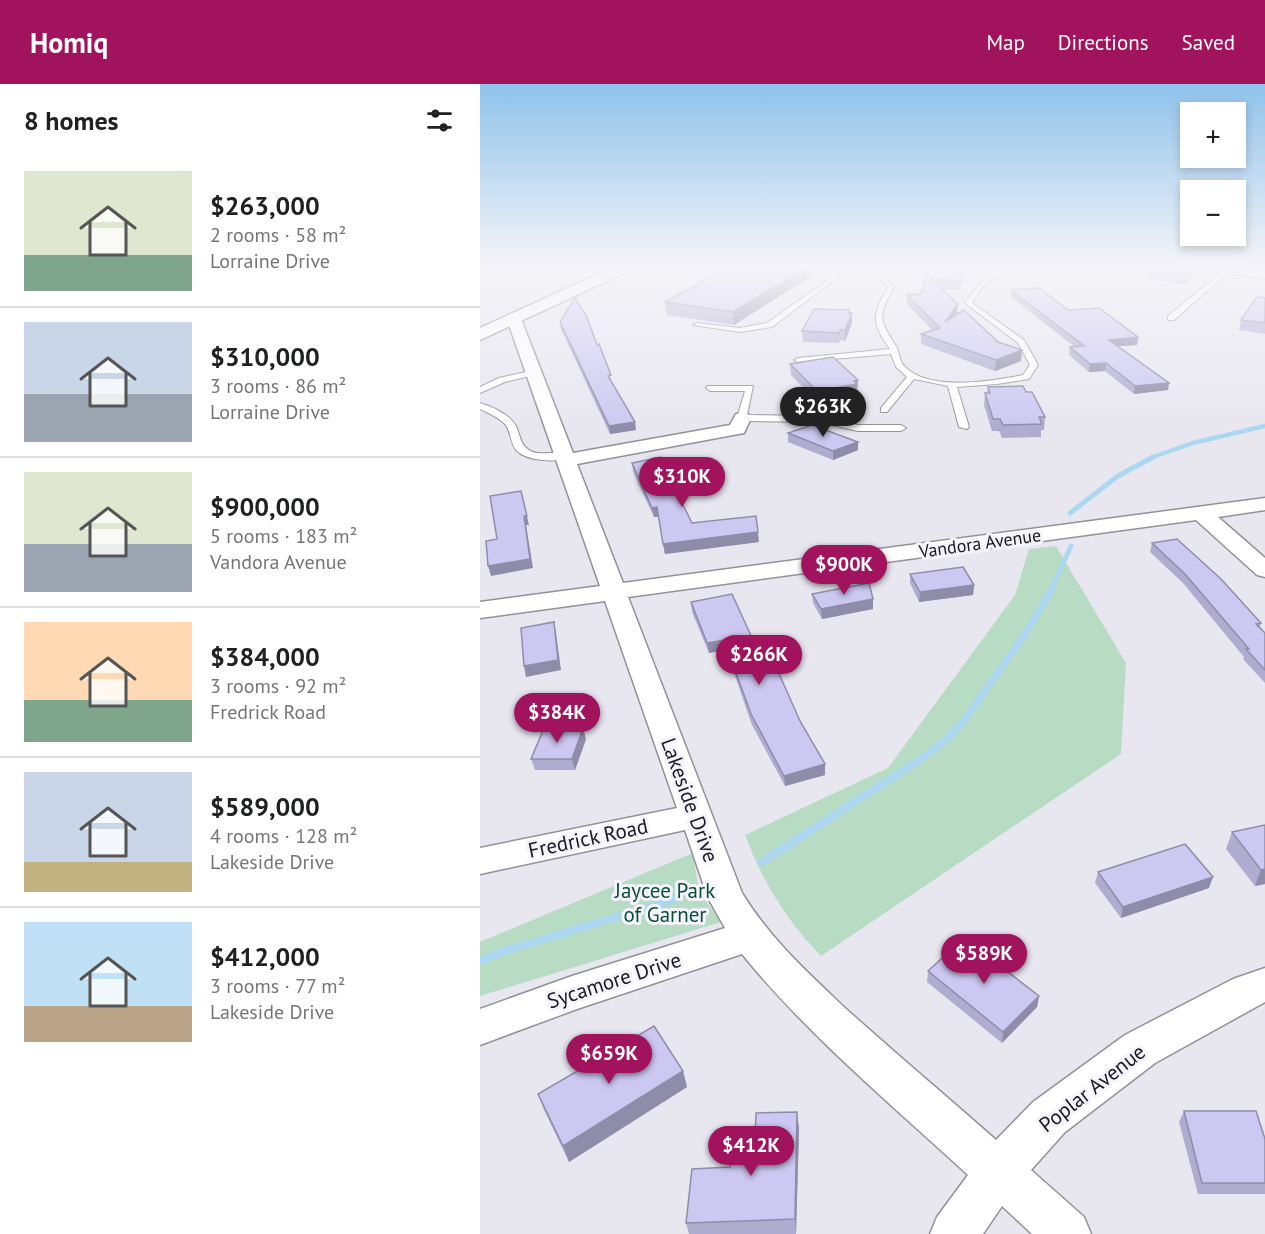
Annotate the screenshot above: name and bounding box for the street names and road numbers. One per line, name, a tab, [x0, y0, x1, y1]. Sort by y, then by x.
street label: Vandora Avenue	[917, 523, 1042, 563]
street label: Lakeside Drive	[655, 734, 725, 866]
street label: Fredrick Road	[526, 812, 650, 864]
street label: Sycamore Drive	[544, 946, 684, 1014]
street label: Poplar Avenue	[1033, 1038, 1151, 1138]

